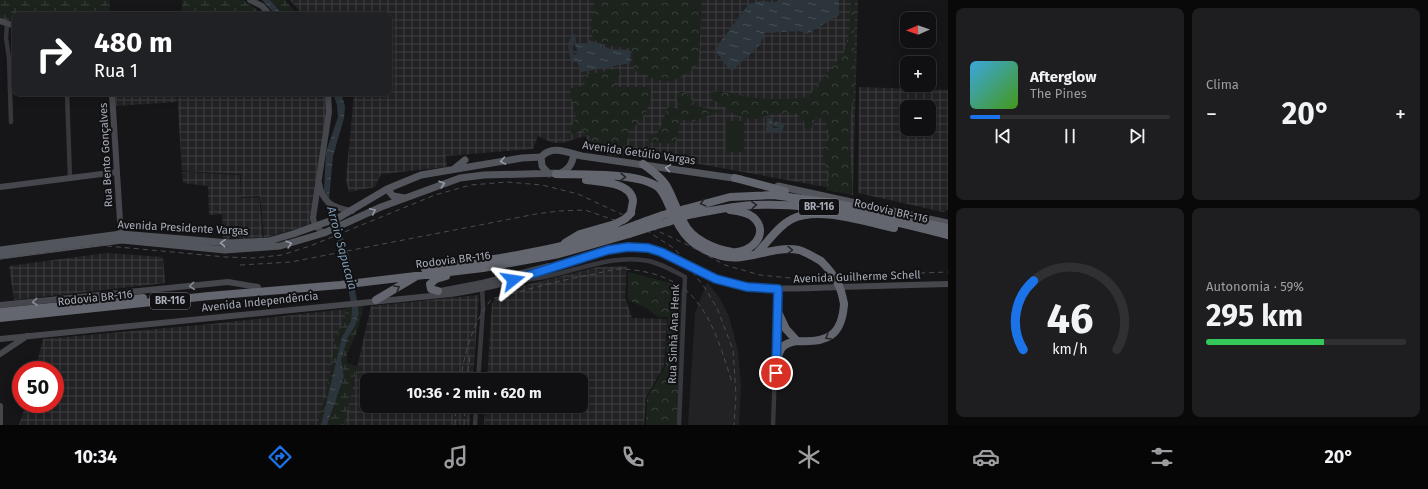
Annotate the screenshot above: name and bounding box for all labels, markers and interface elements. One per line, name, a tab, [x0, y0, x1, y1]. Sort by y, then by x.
north arrow	[900, 12, 936, 48]
map controls	[900, 12, 936, 136]
text: 480 m	[94, 26, 173, 59]
icon: right	[28, 28, 80, 80]
button: +	[900, 56, 936, 92]
text: Rua 1	[94, 60, 138, 82]
text: Afterglow	[1030, 68, 1096, 86]
text: Clima	[1206, 77, 1239, 92]
text: The Pines	[1030, 86, 1087, 101]
text: 20°	[1282, 96, 1330, 132]
button: −	[900, 100, 936, 136]
text: −	[1206, 101, 1217, 128]
text: +	[1395, 101, 1406, 128]
street label: Rua Bento Gonçalves	[97, 102, 115, 208]
icon: previous	[992, 125, 1014, 147]
icon: pause	[1059, 125, 1081, 147]
icon: next	[1126, 125, 1148, 147]
street label: Avenida Getúlio Vargas	[582, 139, 696, 167]
one-way arrow	[500, 156, 506, 165]
one-way arrow	[665, 164, 671, 173]
one-way arrow	[620, 173, 626, 181]
one-way arrow	[438, 180, 445, 189]
street label: Rodovia BR-116	[853, 196, 929, 226]
one-way arrow	[700, 199, 706, 207]
road number: BR-116	[799, 199, 839, 215]
one-way arrow	[751, 201, 757, 209]
water label: Arroio Sapucaia	[324, 204, 360, 291]
one-way arrow	[368, 208, 376, 216]
street label: Avenida Presidente Vargas	[117, 218, 249, 238]
one-way arrow	[220, 238, 226, 247]
one-way arrow	[285, 240, 292, 249]
one-way arrow	[787, 246, 793, 254]
street label: Rodovia BR-116	[415, 249, 491, 271]
position arrow	[492, 259, 534, 301]
street label: Avenida Guilherme Schell	[793, 268, 921, 286]
text: Autonomia · 59%	[1206, 279, 1304, 294]
one-way arrow	[189, 281, 195, 290]
street label: Rua Sinhá Ana Henk	[666, 283, 682, 384]
one-way arrow	[393, 285, 400, 292]
street label: Rodovia BR-116	[57, 288, 133, 308]
street label: Avenida Independência	[201, 289, 319, 315]
road number: BR-116	[150, 293, 190, 309]
text: 46	[1047, 294, 1093, 344]
one-way arrow	[32, 298, 38, 307]
text: 295 km	[1206, 298, 1303, 334]
one-way arrow	[825, 332, 832, 339]
text: km/h	[1052, 341, 1088, 358]
pin	[759, 356, 793, 390]
speed limit sign: 50	[12, 361, 64, 413]
icon: arrive	[765, 362, 787, 384]
text: 10:36 · 2 min · 620 m	[406, 384, 542, 402]
icon: directions	[266, 443, 294, 471]
icon: music	[442, 443, 470, 471]
icon: phone	[619, 443, 647, 471]
icon: climate	[795, 443, 823, 471]
icon: car	[972, 443, 1000, 471]
icon: filters	[1148, 443, 1176, 471]
text: 10:34	[74, 446, 117, 468]
text: 20°	[1325, 446, 1354, 468]

